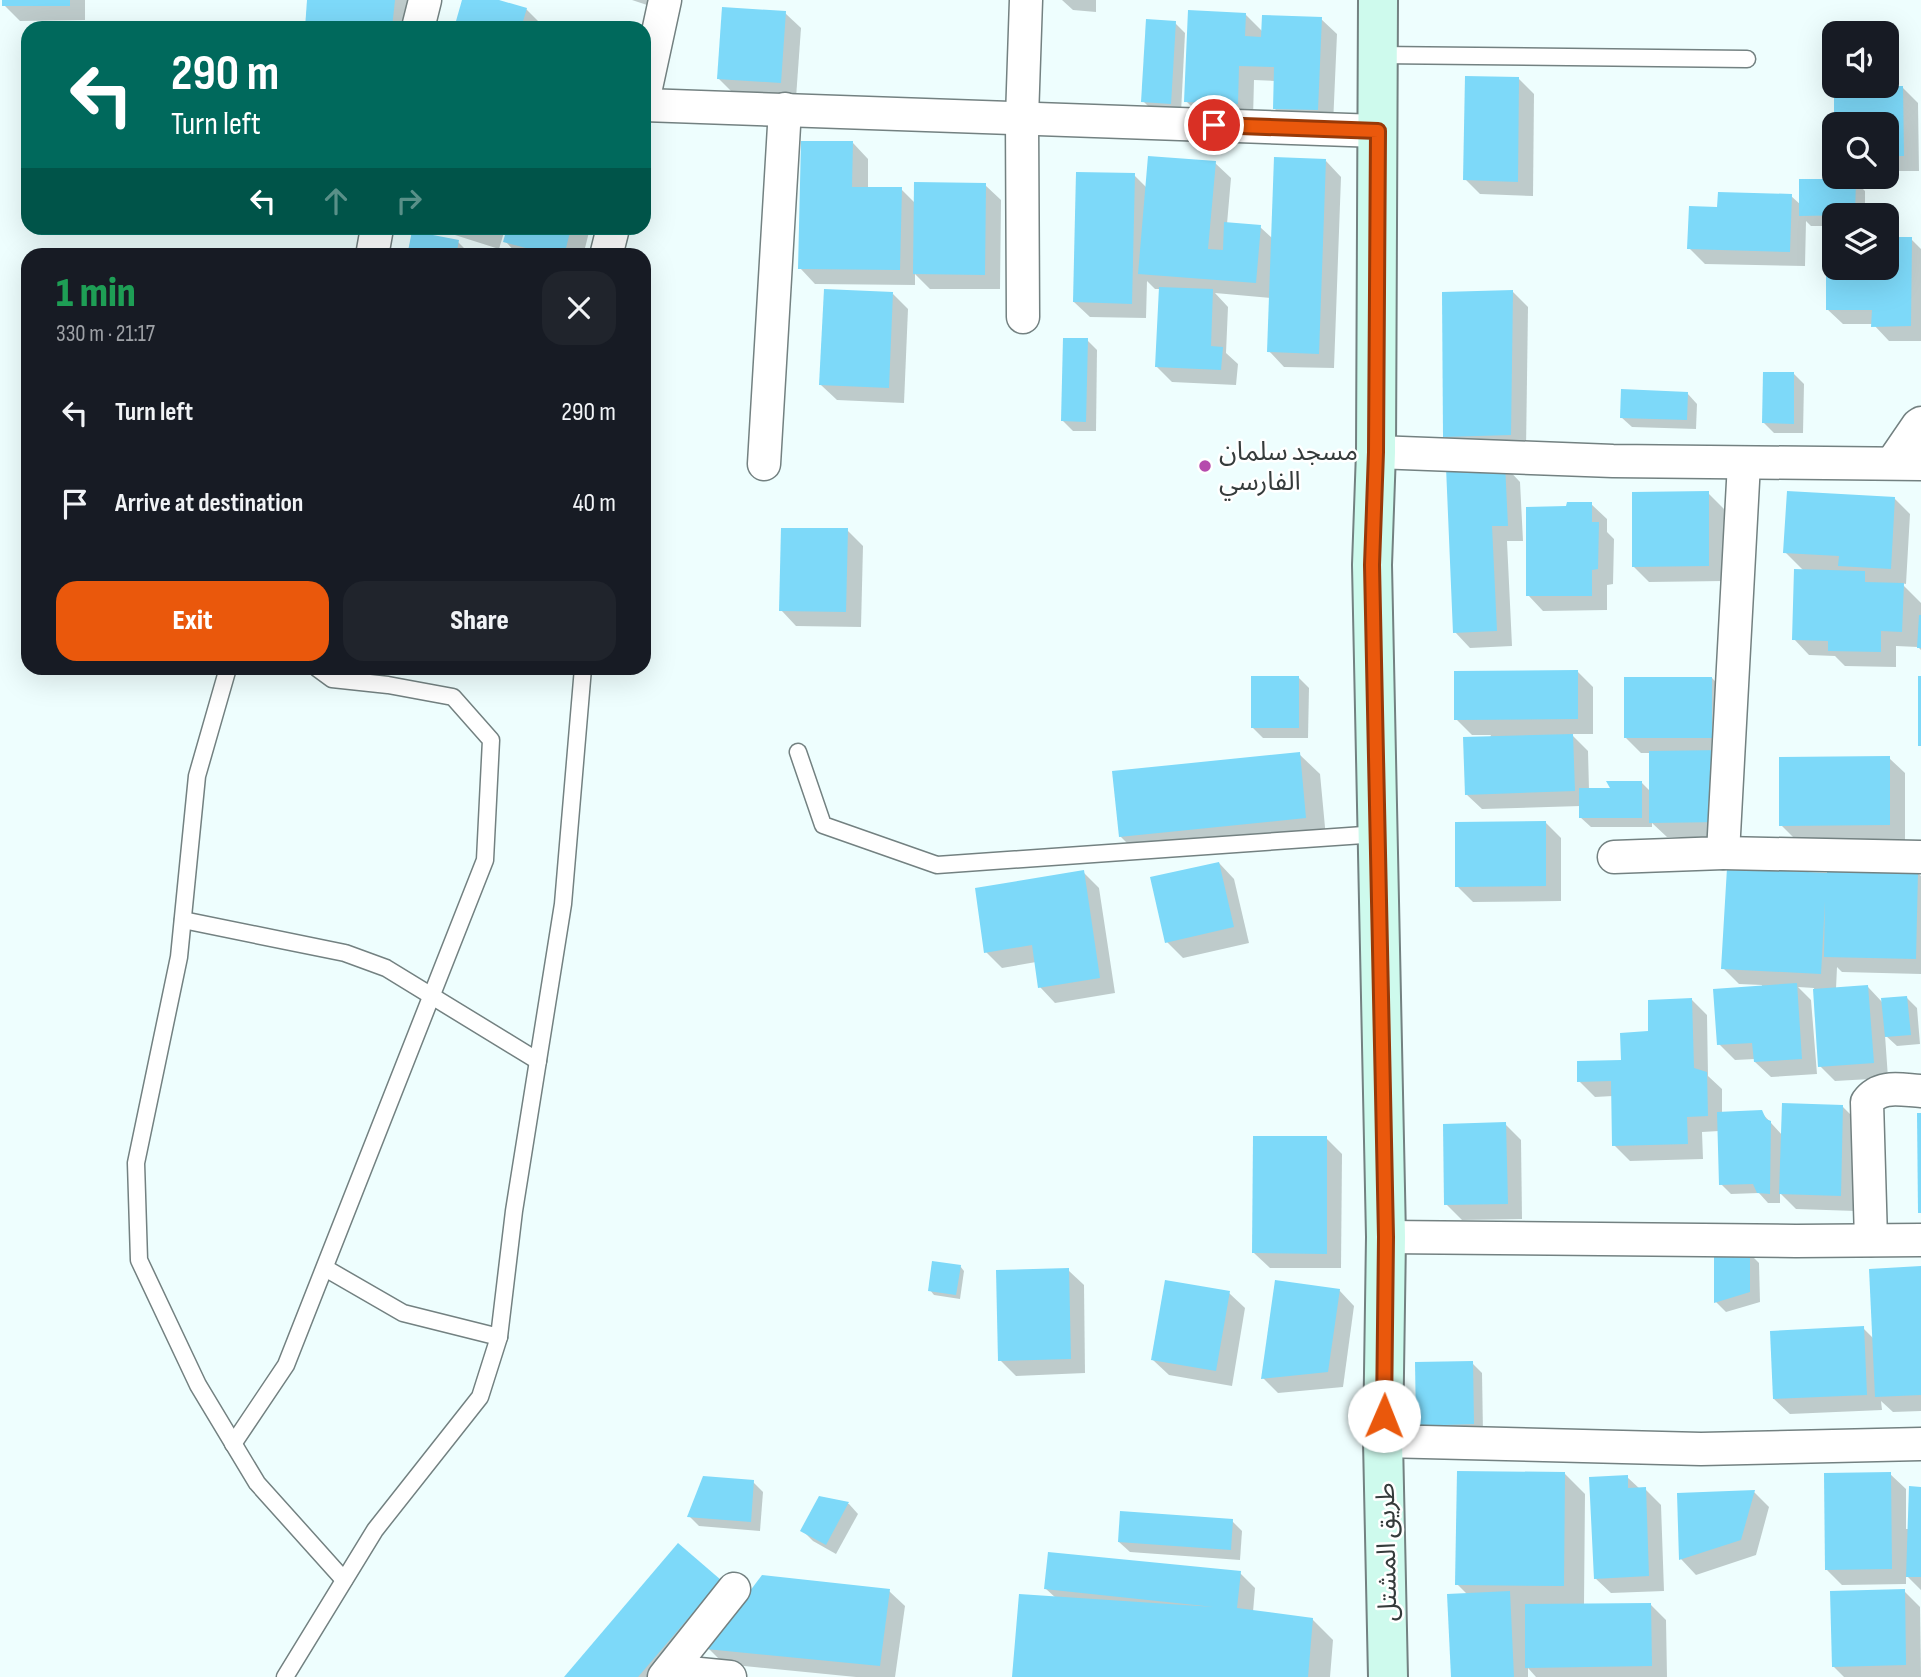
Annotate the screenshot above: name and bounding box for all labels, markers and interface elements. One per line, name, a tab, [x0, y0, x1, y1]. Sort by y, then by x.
map controls	[1822, 21, 1899, 280]
button: sound	[1822, 21, 1899, 98]
text: 290 m	[171, 45, 279, 104]
icon: left	[56, 49, 147, 140]
pin	[1184, 95, 1244, 155]
text: Turn left	[171, 105, 261, 144]
icon: arrive	[1195, 106, 1233, 144]
button: search	[1822, 112, 1899, 189]
icon: left	[244, 182, 282, 220]
icon: ahead	[317, 182, 355, 220]
icon: right	[390, 182, 428, 220]
button: layers	[1822, 203, 1899, 280]
text: 1 min	[56, 268, 136, 319]
button: close	[542, 271, 616, 345]
text: 330 m · 21:17	[56, 320, 155, 348]
icon: left	[56, 394, 94, 432]
text: Turn left	[115, 397, 193, 428]
text: 290 m	[561, 397, 616, 428]
place label: مسجد سلمان الفارسي	[1219, 437, 1358, 501]
marker: مسجد سلمان الفارسي	[1197, 458, 1213, 474]
icon: arrive	[56, 485, 94, 523]
text: Arrive at destination	[115, 488, 303, 519]
text: 40 m	[573, 488, 616, 519]
button: Exit	[56, 581, 329, 661]
button: Share	[343, 581, 616, 661]
position arrow	[1347, 1379, 1421, 1453]
street label: طريق المشتل	[1371, 1482, 1404, 1622]

